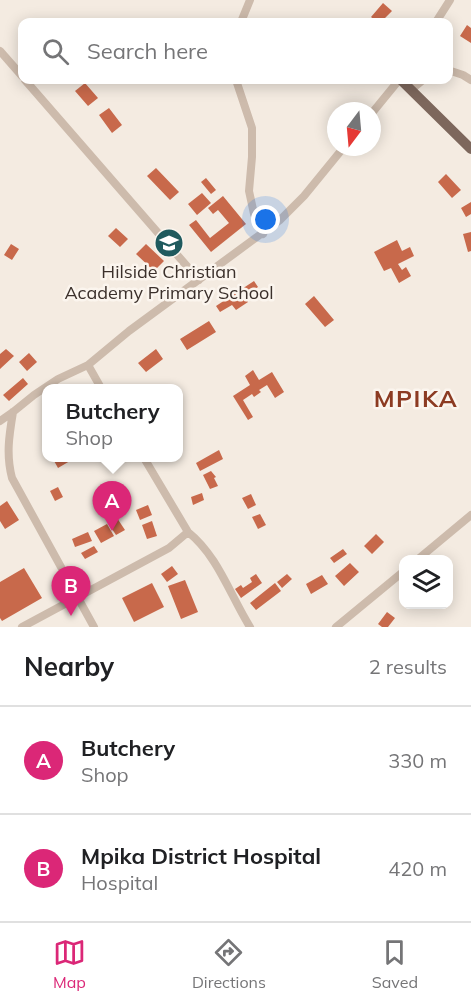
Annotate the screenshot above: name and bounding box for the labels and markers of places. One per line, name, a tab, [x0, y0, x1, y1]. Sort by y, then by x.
school or university icon: Hilside Christian Academy Primary School	[153, 227, 185, 259]
place label: Hilside Christian Academy Primary School	[64, 260, 274, 304]
pin: A	[92, 482, 132, 531]
pin: B	[52, 566, 90, 616]

